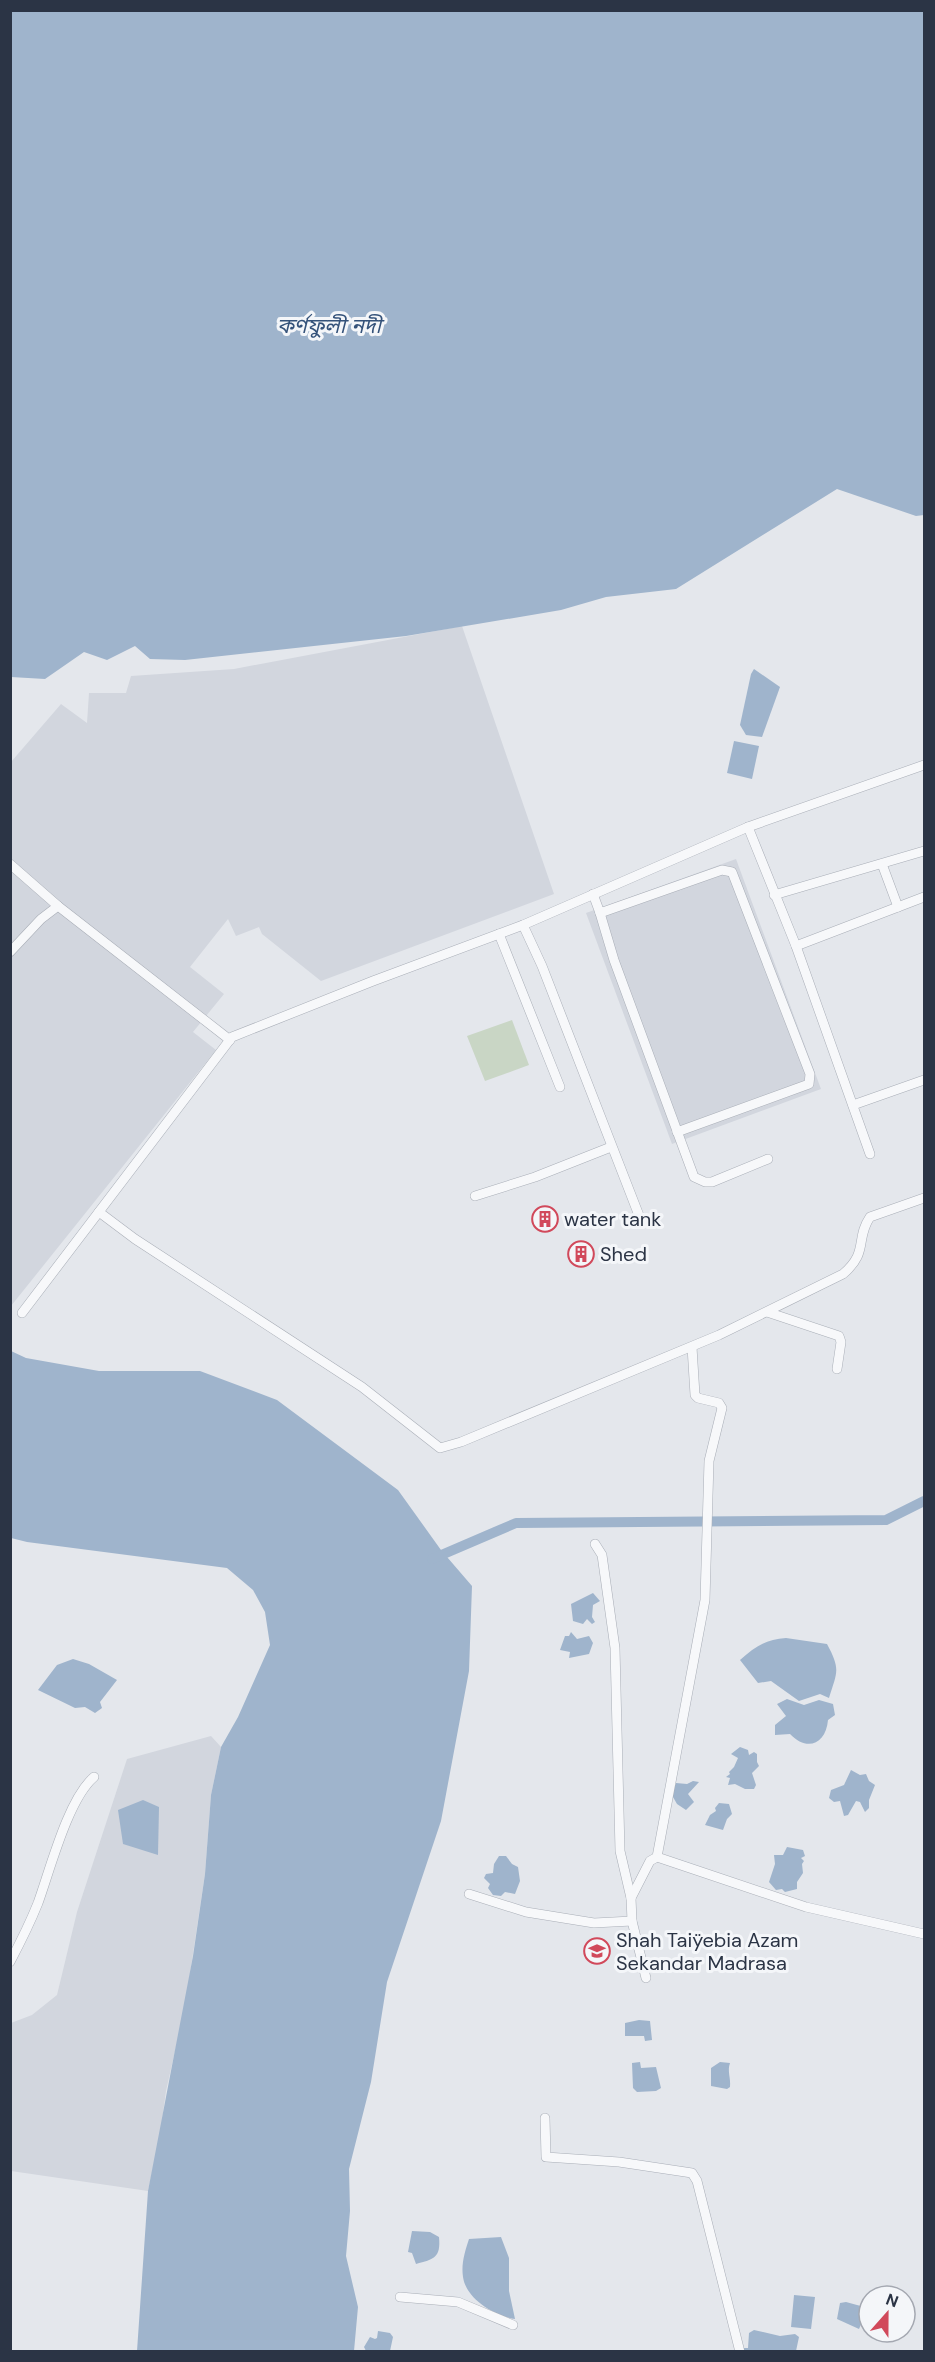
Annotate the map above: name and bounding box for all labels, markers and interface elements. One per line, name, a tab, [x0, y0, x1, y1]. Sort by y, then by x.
water label: কর্ণফুলী নদী	[277, 312, 385, 340]
building icon: water tank	[530, 1204, 560, 1234]
place label: water tank	[564, 1206, 661, 1232]
building icon: Shed	[566, 1239, 596, 1269]
place label: Shed	[600, 1241, 647, 1267]
place label: Shah Taiÿebia Azam Sekandar Madrasa	[616, 1927, 798, 1976]
school or university icon: Shah Taiÿebia Azam Sekandar Madrasa	[582, 1936, 612, 1966]
north arrow	[857, 2284, 917, 2344]
text: N	[883, 2289, 901, 2312]

